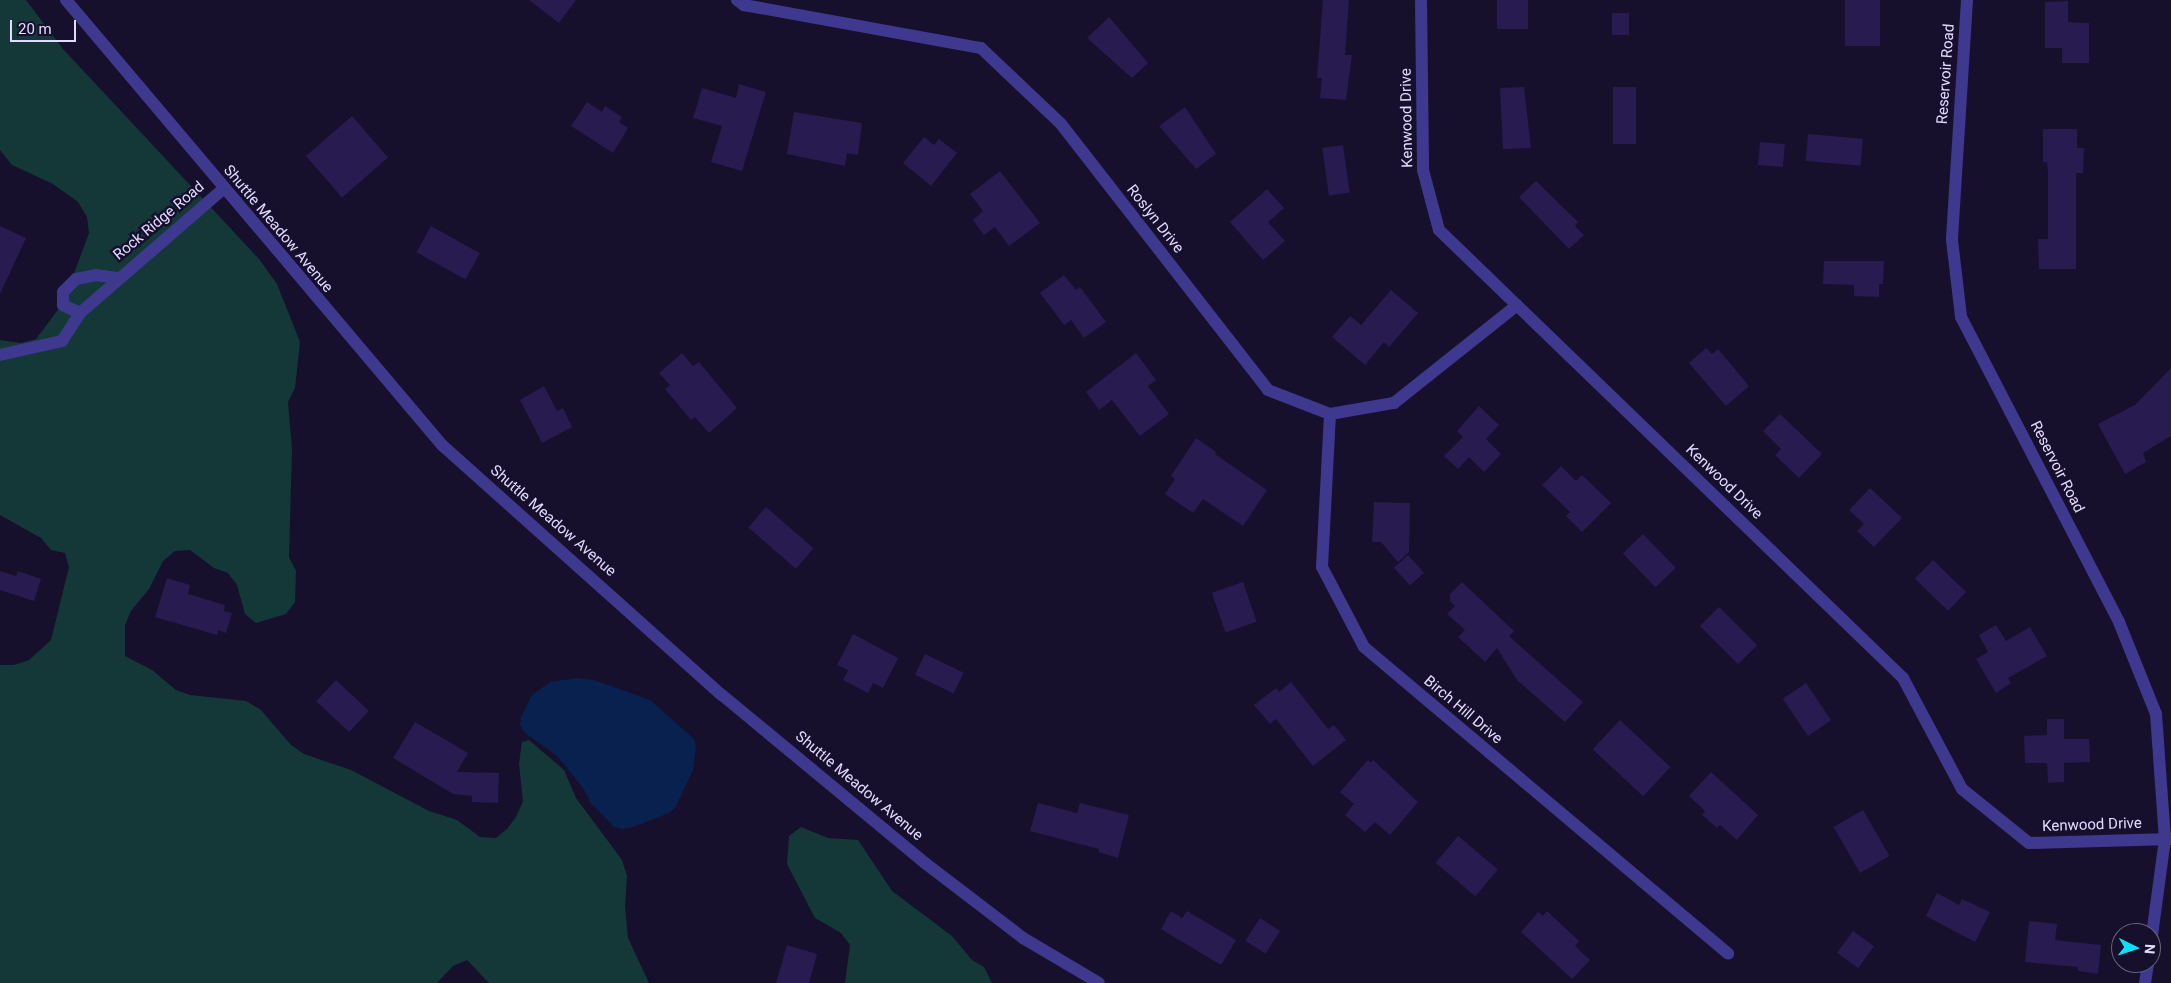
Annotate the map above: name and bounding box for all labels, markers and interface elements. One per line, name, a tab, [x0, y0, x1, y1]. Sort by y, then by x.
scale bar	[12, 10, 79, 42]
text: 20 m	[18, 20, 52, 38]
street label: Reservoir Road	[1934, 23, 1958, 125]
street label: Kenwood Drive	[1397, 68, 1417, 168]
street label: Shuttle Meadow Avenue	[219, 162, 337, 296]
street label: Rock Ridge Road	[110, 178, 208, 264]
street label: Roslyn Drive	[1123, 181, 1187, 257]
street label: Reservoir Road	[2026, 418, 2088, 516]
street label: Kenwood Drive	[1682, 441, 1766, 523]
street label: Shuttle Meadow Avenue	[486, 461, 620, 581]
street label: Birch Hill Drive	[1420, 672, 1506, 748]
street label: Shuttle Meadow Avenue	[792, 727, 926, 845]
street label: Kenwood Drive	[2042, 814, 2142, 836]
north arrow	[2111, 923, 2161, 973]
text: N	[2142, 943, 2158, 954]

